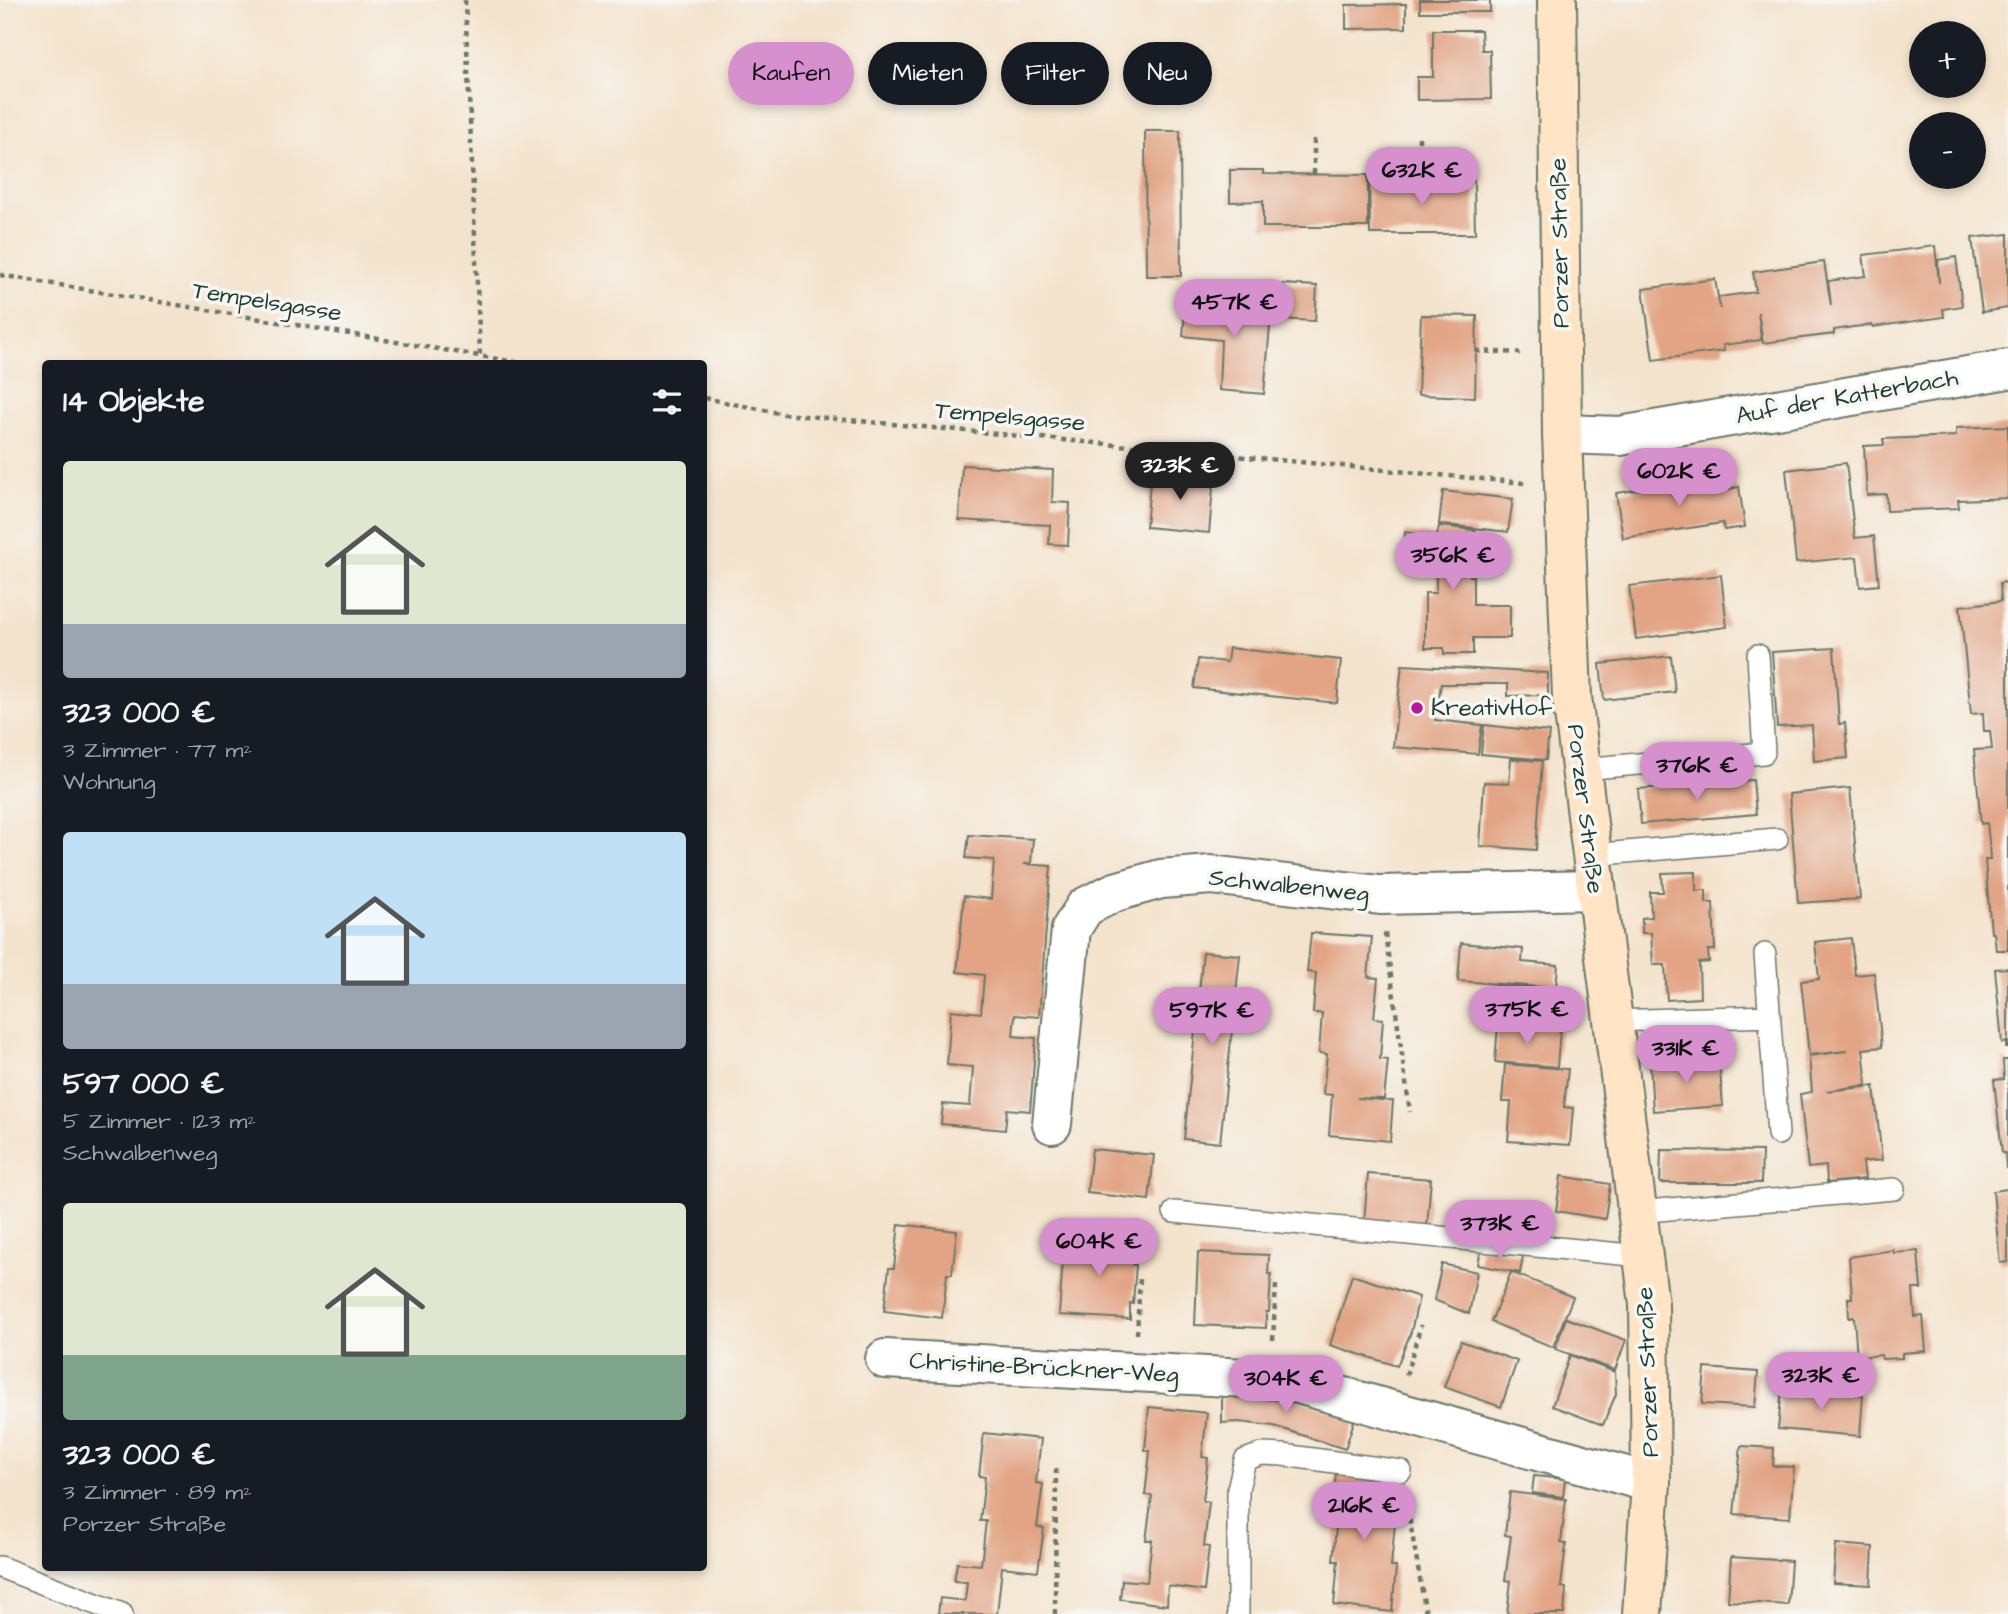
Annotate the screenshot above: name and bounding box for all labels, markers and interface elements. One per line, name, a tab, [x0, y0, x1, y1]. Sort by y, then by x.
map controls	[1909, 21, 1986, 189]
button: +	[1909, 21, 1986, 98]
chip: Kaufen	[728, 42, 854, 105]
chip: Mieten	[868, 42, 987, 105]
chip: Filter	[1001, 42, 1109, 105]
chip: Neu	[1123, 42, 1212, 105]
button: −	[1909, 112, 1986, 189]
pin: 632K €	[1365, 148, 1479, 207]
text: 632K €	[1382, 154, 1462, 186]
street label: Porzer Straße	[1542, 158, 1578, 328]
street label: Tempelsgasse	[190, 273, 344, 332]
pin: 457K €	[1177, 280, 1291, 339]
text: 457K €	[1190, 286, 1278, 318]
street label: Auf der Katterbach	[1733, 361, 1961, 433]
text: 14 Objekte	[63, 381, 205, 423]
icon: filters	[648, 383, 686, 421]
street label: Tempelsgasse	[933, 394, 1086, 441]
pin: 323K €	[1123, 442, 1237, 502]
pin: 602K €	[1622, 448, 1736, 508]
text: 323K €	[1141, 449, 1219, 481]
text: 602K €	[1637, 455, 1721, 487]
icon: home	[312, 507, 438, 633]
pin: 356K €	[1396, 532, 1510, 592]
text: 356K €	[1411, 539, 1495, 571]
place label: KreativHof	[1431, 691, 1553, 725]
text: 323 000 €	[63, 692, 215, 734]
marker: KreativHof	[1409, 700, 1425, 716]
street label: Porzer Straße	[1558, 722, 1612, 896]
text: 3 Zimmer · 77 m²	[63, 734, 252, 766]
pin: 376K €	[1640, 742, 1754, 802]
text: 376K €	[1656, 749, 1738, 781]
text: Wohnung	[63, 766, 156, 798]
street label: Schwalbenweg	[1207, 861, 1371, 912]
icon: home	[312, 878, 438, 1004]
pin: 375K €	[1470, 986, 1584, 1046]
pin: 597K €	[1155, 988, 1269, 1047]
text: 375K €	[1485, 993, 1569, 1025]
text: 597K €	[1170, 994, 1254, 1026]
pin: 331K €	[1629, 1026, 1743, 1085]
text: 331K €	[1652, 1032, 1720, 1064]
text: 597 000 €	[63, 1063, 224, 1105]
text: 5 Zimmer · 123 m²	[63, 1105, 256, 1137]
text: Schwalbenweg	[63, 1137, 217, 1169]
pin: 373K €	[1443, 1200, 1557, 1260]
text: 373K €	[1461, 1207, 1539, 1239]
pin: 604K €	[1042, 1218, 1156, 1278]
text: 604K €	[1056, 1225, 1142, 1257]
icon: home	[312, 1249, 438, 1375]
street label: Porzer Straße	[1628, 1286, 1668, 1458]
street label: Christine-Brückner-Weg	[908, 1344, 1180, 1393]
pin: 323K €	[1764, 1352, 1878, 1412]
pin: 304K €	[1229, 1356, 1343, 1415]
text: 323K €	[1782, 1359, 1860, 1391]
text: 304K €	[1244, 1362, 1328, 1394]
text: 323 000 €	[63, 1434, 215, 1476]
text: 3 Zimmer · 89 m²	[63, 1476, 252, 1508]
pin: 216K €	[1307, 1482, 1421, 1542]
text: 216K €	[1328, 1489, 1400, 1521]
text: Porzer Straße	[63, 1508, 226, 1540]

